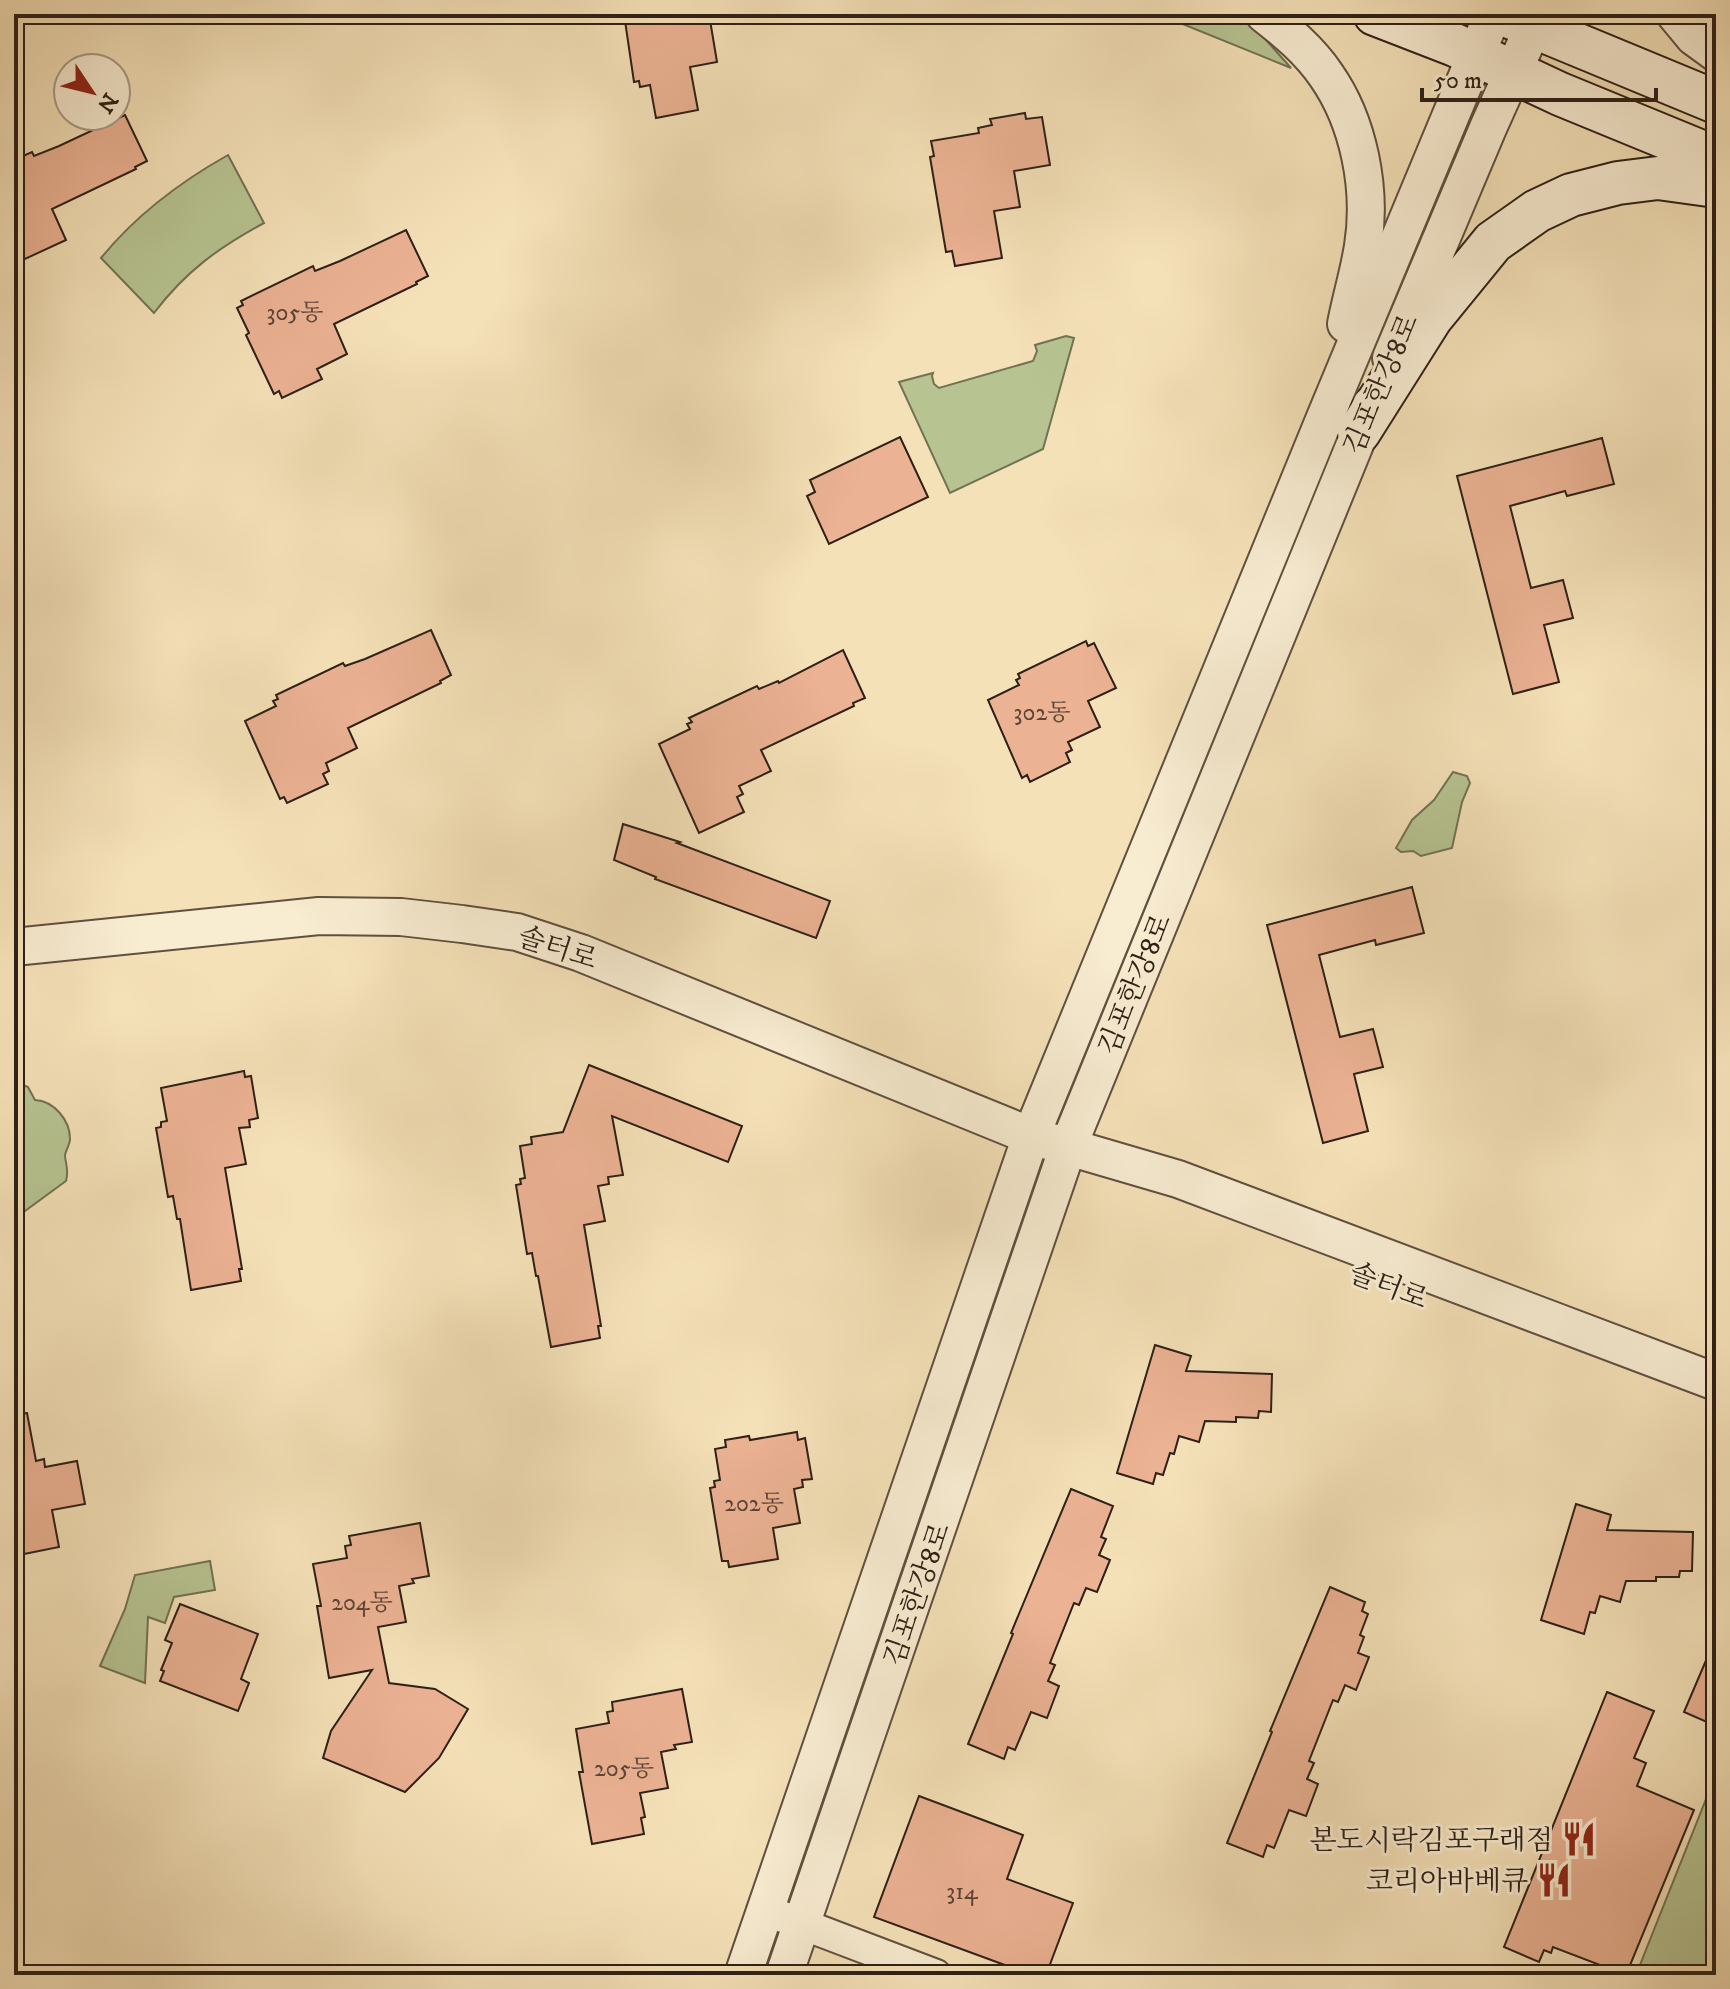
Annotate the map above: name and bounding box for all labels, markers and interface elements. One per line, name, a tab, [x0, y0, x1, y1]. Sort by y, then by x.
north arrow	[52, 52, 132, 132]
scale bar	[1422, 52, 1656, 102]
text: 50 m	[1434, 66, 1482, 96]
text: N	[91, 87, 123, 118]
house number: 305동	[267, 298, 323, 328]
street label: 김포한강8로	[1336, 309, 1427, 460]
house number: 302동	[1014, 698, 1070, 728]
street label: 김포한강8로	[1091, 909, 1180, 1060]
street label: 솔터로	[514, 919, 602, 978]
street label: 솔터로	[1344, 1256, 1433, 1317]
house number: 202동	[724, 1489, 784, 1519]
street label: 김포한강8로	[877, 1518, 958, 1671]
house number: 204동	[331, 1588, 393, 1618]
house number: 205동	[594, 1754, 654, 1784]
restaurant icon: 본도시락김포구래점	[1560, 1820, 1598, 1858]
place label: 본도시락김포구래점	[1310, 1823, 1553, 1858]
restaurant icon: 코리아바베큐	[1535, 1861, 1573, 1899]
place label: 코리아바베큐	[1366, 1864, 1528, 1899]
house number: 314	[946, 1877, 979, 1907]

